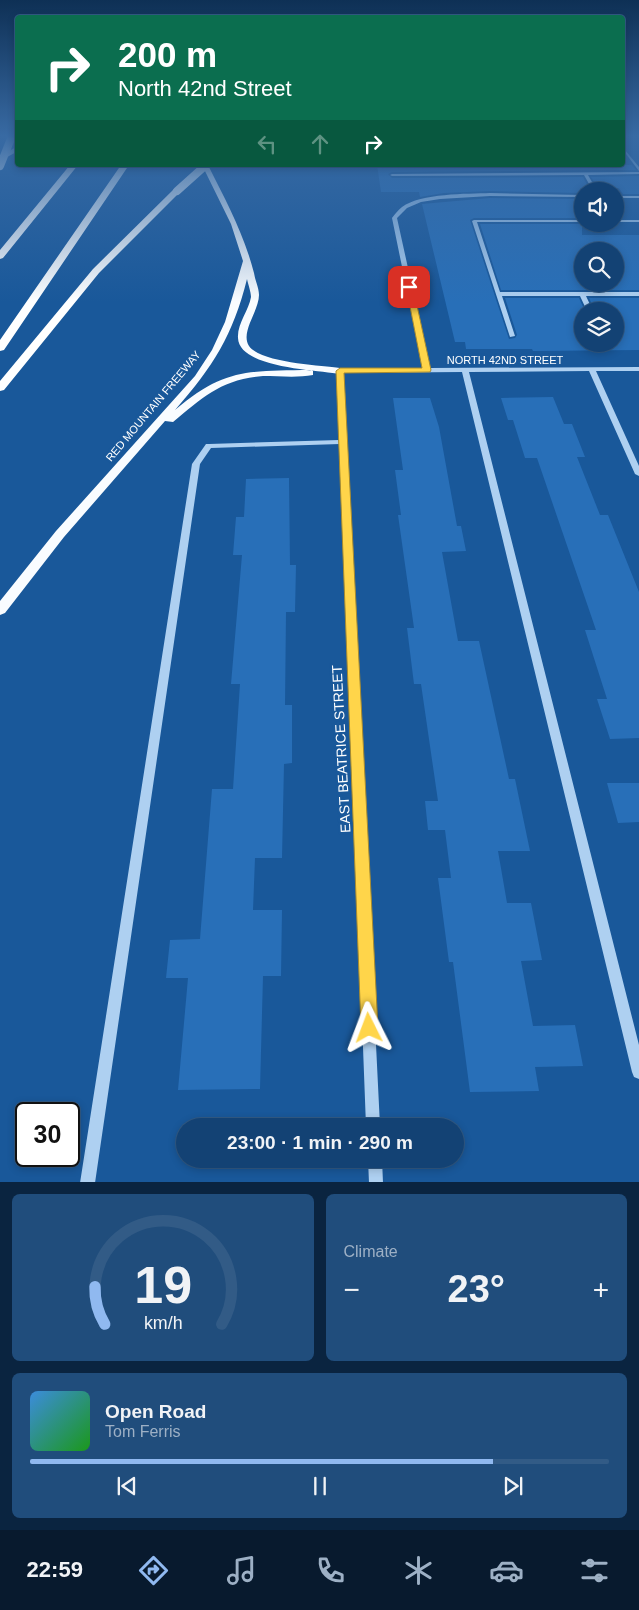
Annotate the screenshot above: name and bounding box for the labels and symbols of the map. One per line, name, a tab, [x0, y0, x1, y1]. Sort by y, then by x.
pin	[388, 266, 430, 308]
street label: RED MOUNTAIN FREEWAY	[103, 348, 203, 464]
street label: NORTH 42ND STREET	[447, 354, 564, 366]
street label: EAST BEATRICE STREET	[329, 664, 353, 833]
position arrow	[342, 1001, 394, 1053]
speed limit sign: 30	[15, 1102, 80, 1167]

